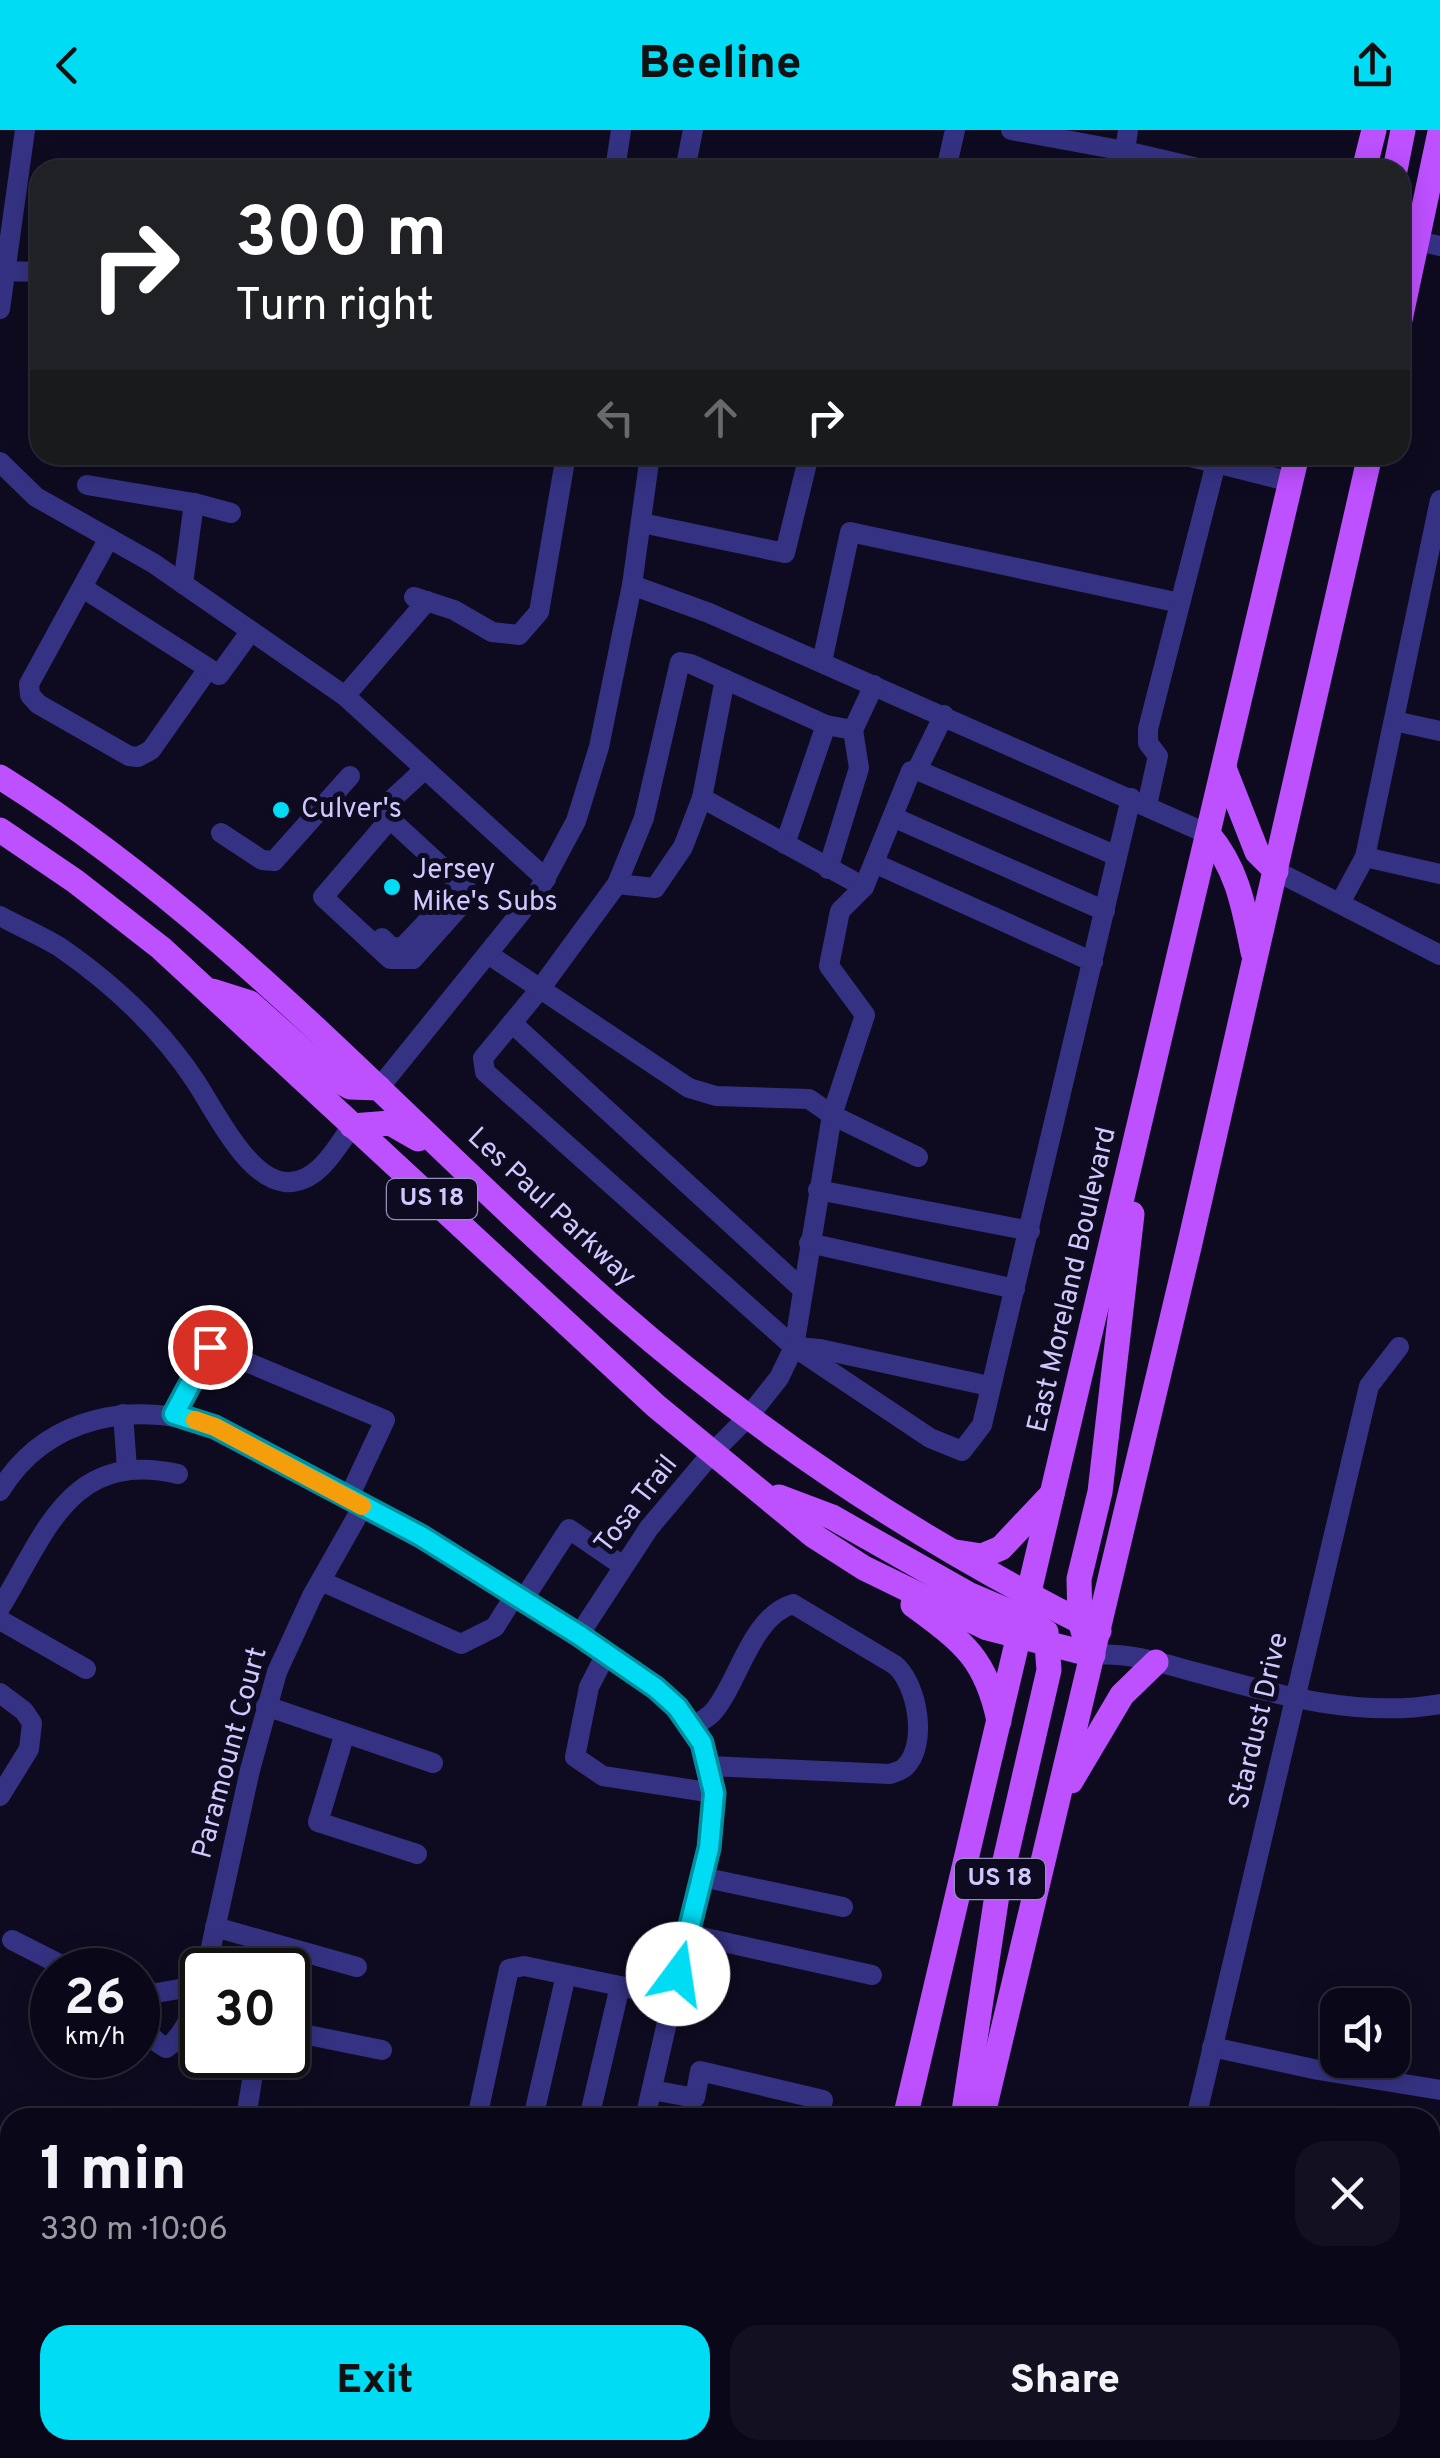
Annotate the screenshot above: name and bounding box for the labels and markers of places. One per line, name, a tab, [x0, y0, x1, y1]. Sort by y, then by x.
place label: Culver's	[301, 792, 402, 828]
marker: Culver's	[270, 799, 292, 821]
place label: Jersey Mike's Subs	[412, 853, 558, 921]
marker: Jersey Mike's Subs	[381, 876, 403, 898]
pin	[168, 1305, 253, 1390]

